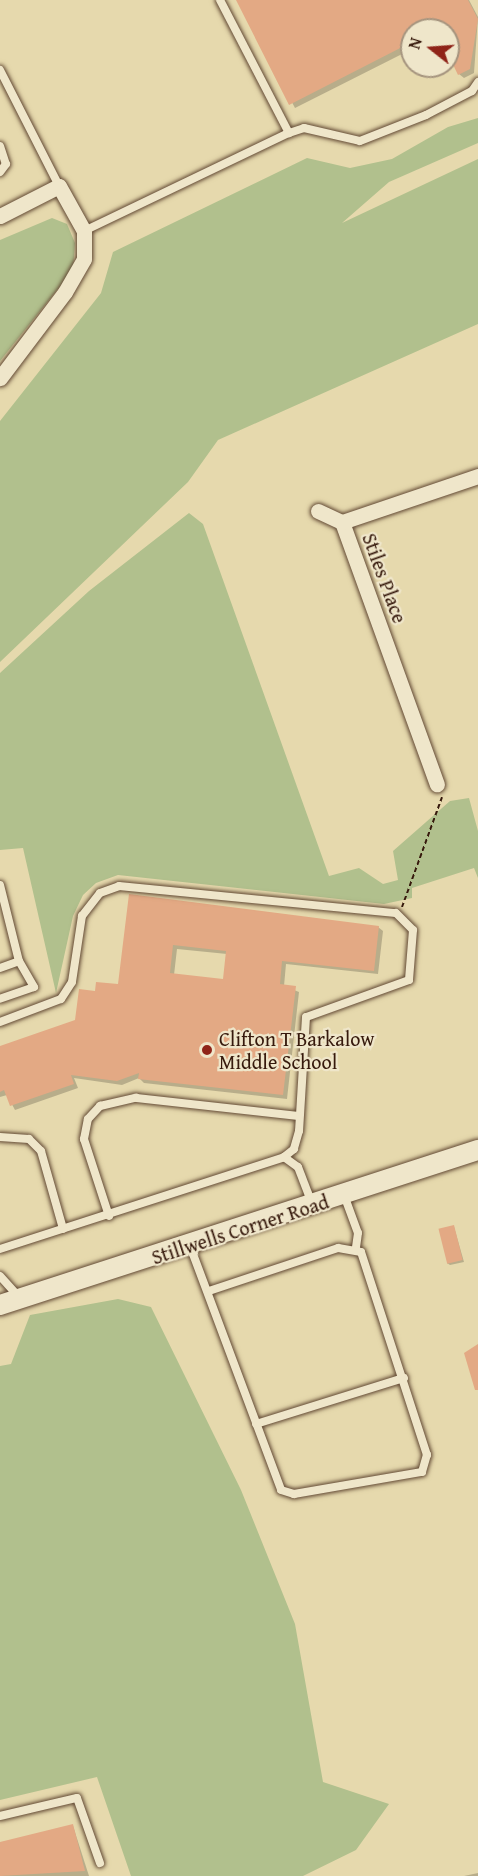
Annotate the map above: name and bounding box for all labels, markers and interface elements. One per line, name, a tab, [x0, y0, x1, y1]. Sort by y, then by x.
north arrow	[400, 18, 460, 78]
text: N	[402, 35, 428, 52]
street label: Stiles Place	[358, 530, 412, 626]
place label: Clifton T Barkalow Middle School	[219, 1026, 374, 1073]
marker: Clifton T Barkalow Middle School	[200, 1043, 214, 1057]
street label: Stillwells Corner Road	[148, 1189, 332, 1269]

